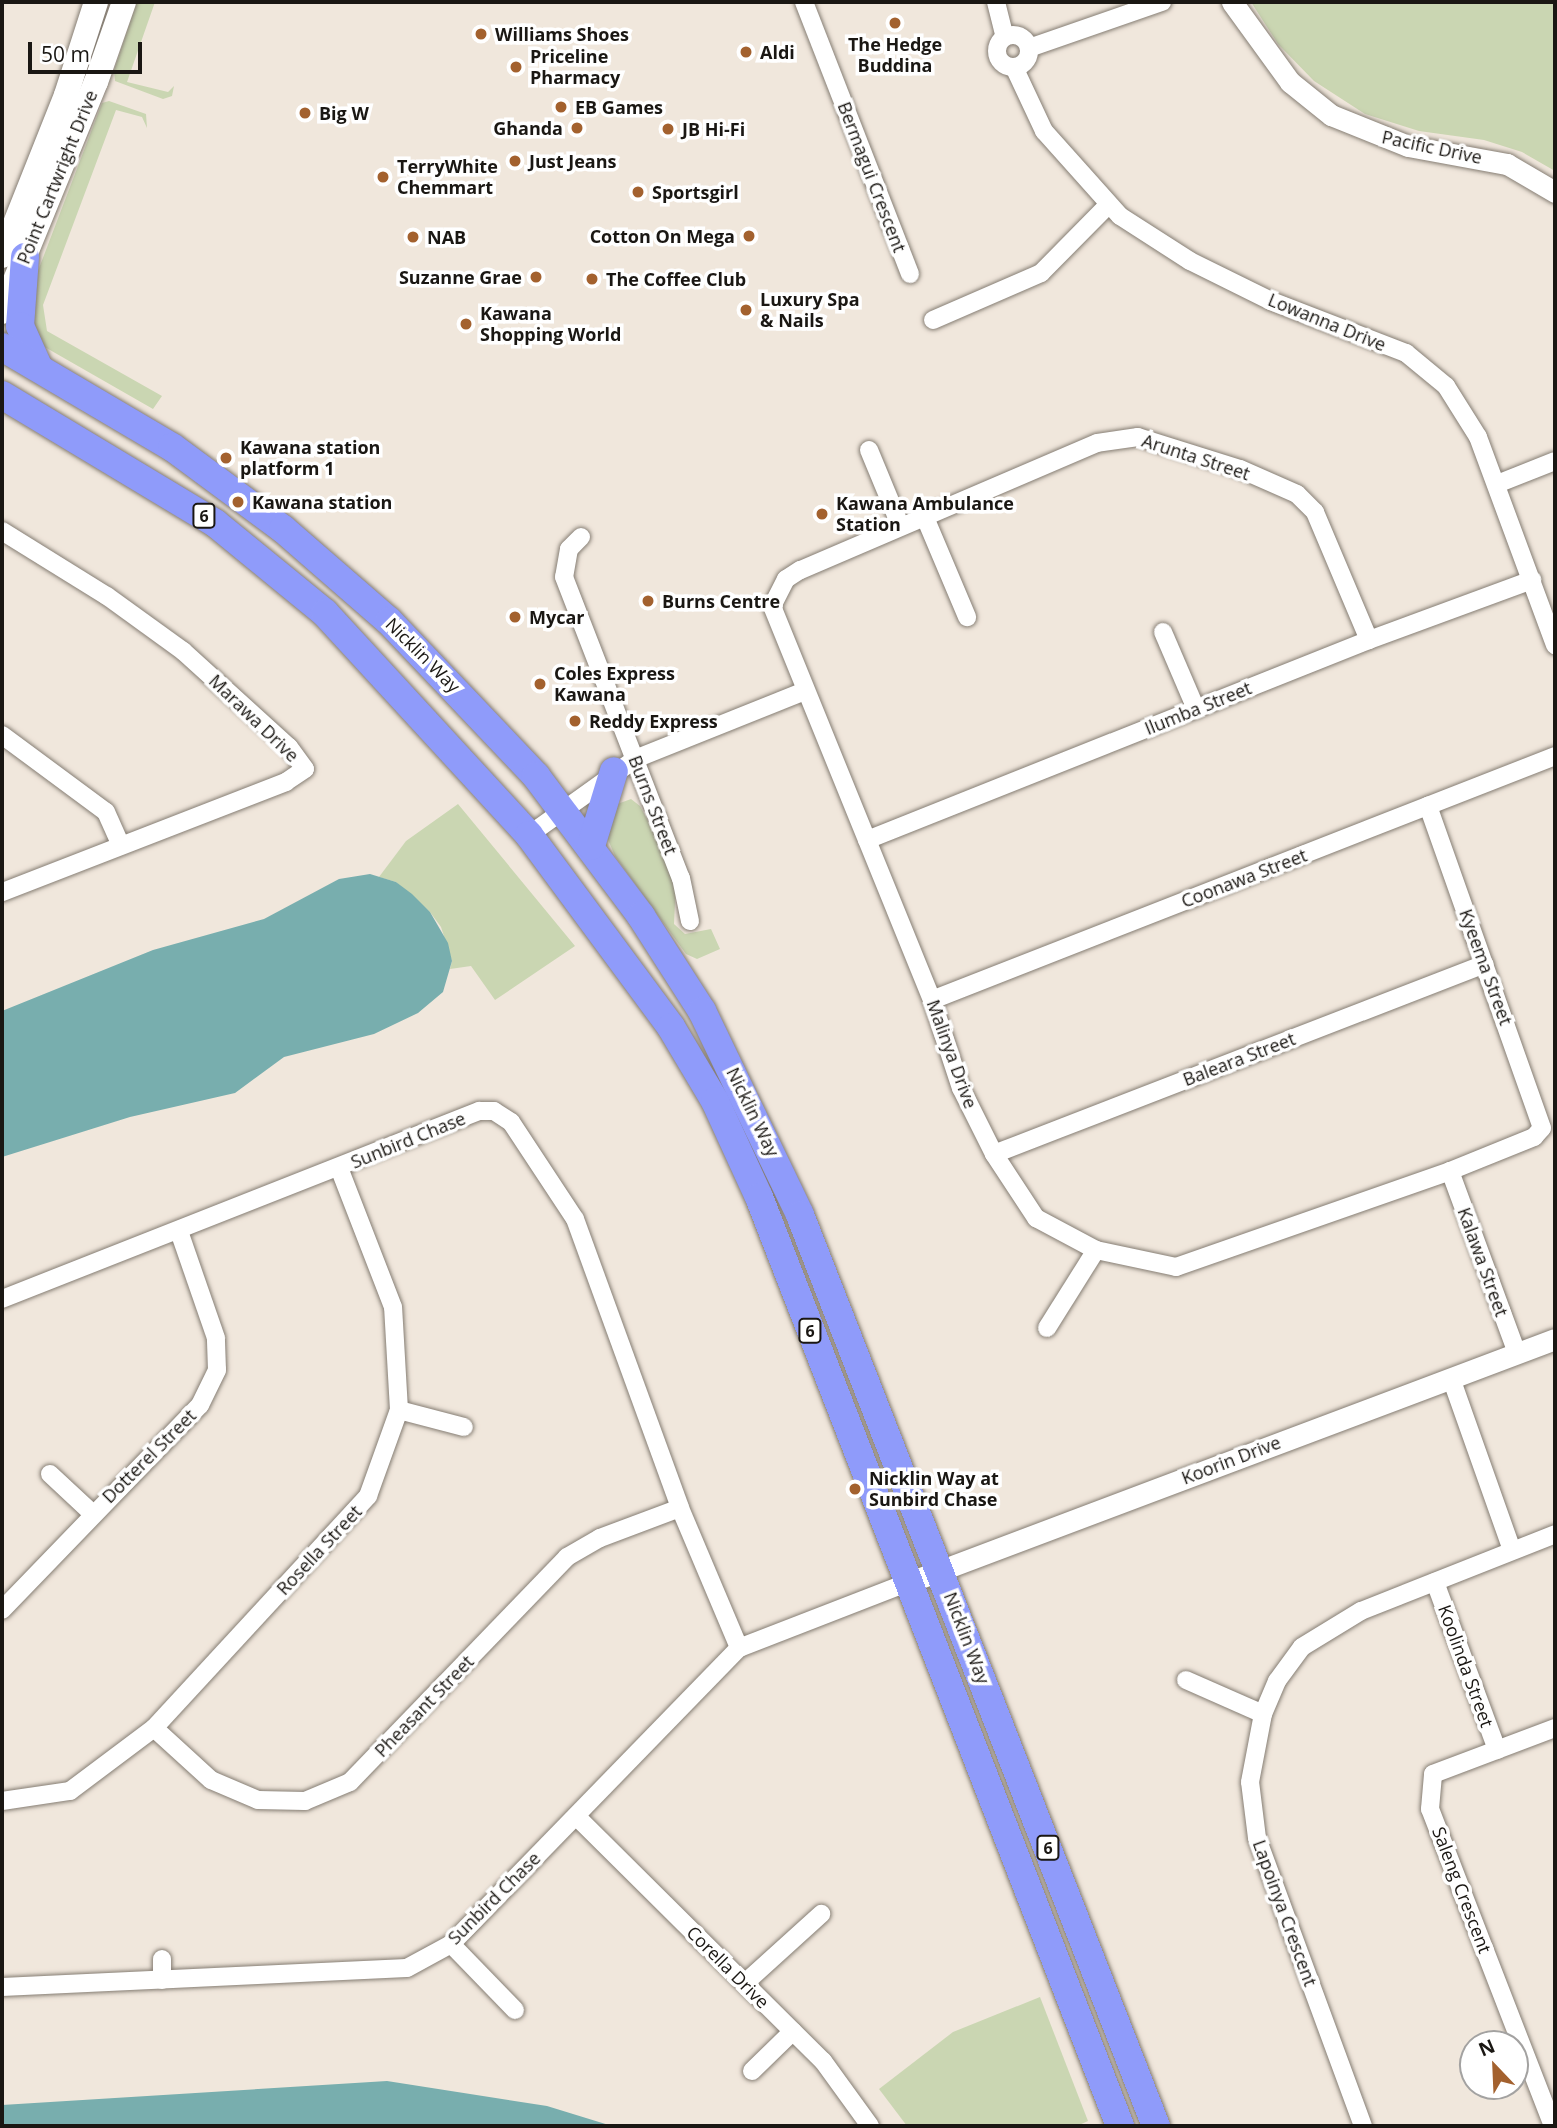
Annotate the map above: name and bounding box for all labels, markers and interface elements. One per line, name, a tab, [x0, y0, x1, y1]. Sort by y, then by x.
marker: The Hedge Buddina	[887, 15, 903, 31]
place label: Williams Shoes	[495, 23, 629, 45]
marker: Williams Shoes	[473, 26, 489, 42]
scale bar	[32, 28, 145, 72]
place label: The Hedge Buddina	[848, 34, 942, 76]
text: 50 m	[41, 40, 90, 68]
place label: Aldi	[760, 41, 795, 63]
marker: Aldi	[738, 44, 754, 60]
place label: Priceline Pharmacy	[530, 46, 620, 88]
marker: Priceline Pharmacy	[508, 59, 524, 75]
street label: Point Cartwright Drive	[12, 87, 102, 267]
place label: EB Games	[575, 96, 663, 118]
marker: EB Games	[553, 99, 569, 115]
street label: Bermagui Crescent	[833, 99, 911, 255]
place label: Big W	[319, 102, 369, 124]
marker: Big W	[297, 105, 313, 121]
place label: Ghanda	[493, 117, 563, 139]
place label: JB Hi-Fi	[682, 118, 745, 140]
marker: Ghanda	[569, 120, 585, 136]
marker: JB Hi-Fi	[660, 121, 676, 137]
street label: Pacific Drive	[1380, 126, 1484, 168]
place label: Just Jeans	[529, 150, 616, 172]
marker: Just Jeans	[507, 153, 523, 169]
place label: TerryWhite Chemmart	[397, 156, 498, 198]
marker: TerryWhite Chemmart	[375, 169, 391, 185]
place label: Sportsgirl	[652, 181, 739, 203]
marker: Sportsgirl	[630, 184, 646, 200]
place label: Cotton On Mega	[590, 225, 735, 247]
place label: NAB	[427, 226, 466, 248]
marker: Cotton On Mega	[741, 228, 757, 244]
marker: NAB	[405, 229, 421, 245]
place label: Suzanne Grae	[399, 266, 522, 288]
place label: The Coffee Club	[606, 268, 746, 290]
marker: Suzanne Grae	[528, 269, 544, 285]
marker: The Coffee Club	[584, 271, 600, 287]
place label: Luxury Spa & Nails	[760, 289, 860, 332]
street label: Lowanna Drive	[1265, 289, 1389, 355]
marker: Luxury Spa & Nails	[738, 302, 754, 318]
place label: Kawana Shopping World	[480, 303, 621, 346]
marker: Kawana Shopping World	[458, 316, 474, 332]
street label: Arunta Street	[1139, 429, 1253, 485]
place label: Kawana station platform 1	[240, 437, 380, 480]
marker: Kawana station platform 1	[218, 450, 234, 466]
place label: Kawana station	[252, 491, 392, 513]
place label: Kawana Ambulance Station	[836, 493, 1014, 536]
marker: Kawana station	[230, 494, 246, 510]
road number: 6	[192, 503, 216, 528]
marker: Kawana Ambulance Station	[814, 506, 830, 522]
place label: Burns Centre	[662, 590, 780, 612]
marker: Burns Centre	[640, 593, 656, 609]
place label: Mycar	[529, 606, 585, 628]
marker: Mycar	[507, 609, 523, 625]
street label: Nicklin Way	[381, 613, 465, 697]
place label: Coles Express Kawana	[554, 663, 675, 706]
street label: Marawa Drive	[205, 670, 303, 766]
marker: Coles Express Kawana	[532, 676, 548, 692]
street label: Ilumba Street	[1141, 677, 1255, 739]
place label: Reddy Express	[589, 710, 718, 732]
marker: Reddy Express	[567, 713, 583, 729]
street label: Burns Street	[624, 752, 682, 858]
street label: Coonawa Street	[1178, 844, 1310, 912]
street label: Kyeema Street	[1455, 906, 1517, 1028]
street label: Malinya Drive	[922, 997, 982, 1111]
street label: Baleara Street	[1180, 1028, 1298, 1090]
street label: Nicklin Way	[722, 1064, 784, 1160]
street label: Sunbird Chase	[348, 1107, 468, 1173]
street label: Kalawa Street	[1453, 1205, 1513, 1319]
road number: 6	[798, 1318, 822, 1344]
street label: Dotterel Street	[98, 1405, 200, 1507]
street label: Koorin Drive	[1178, 1431, 1284, 1489]
place label: Nicklin Way at Sunbird Chase	[869, 1468, 999, 1510]
marker: Nicklin Way at Sunbird Chase	[847, 1481, 863, 1497]
street label: Rosella Street	[272, 1501, 366, 1599]
street label: Nicklin Way	[940, 1589, 994, 1687]
street label: Koolinda Street	[1434, 1602, 1498, 1730]
street label: Pheasant Street	[370, 1651, 478, 1761]
street label: Saleng Crescent	[1428, 1824, 1496, 1956]
road number: 6	[1036, 1836, 1060, 1860]
street label: Lapoinya Crescent	[1249, 1837, 1321, 1989]
street label: Sunbird Chase	[443, 1847, 545, 1949]
street label: Corella Drive	[682, 1921, 774, 2013]
north arrow	[1459, 2030, 1529, 2100]
text: N	[1474, 2033, 1499, 2062]

